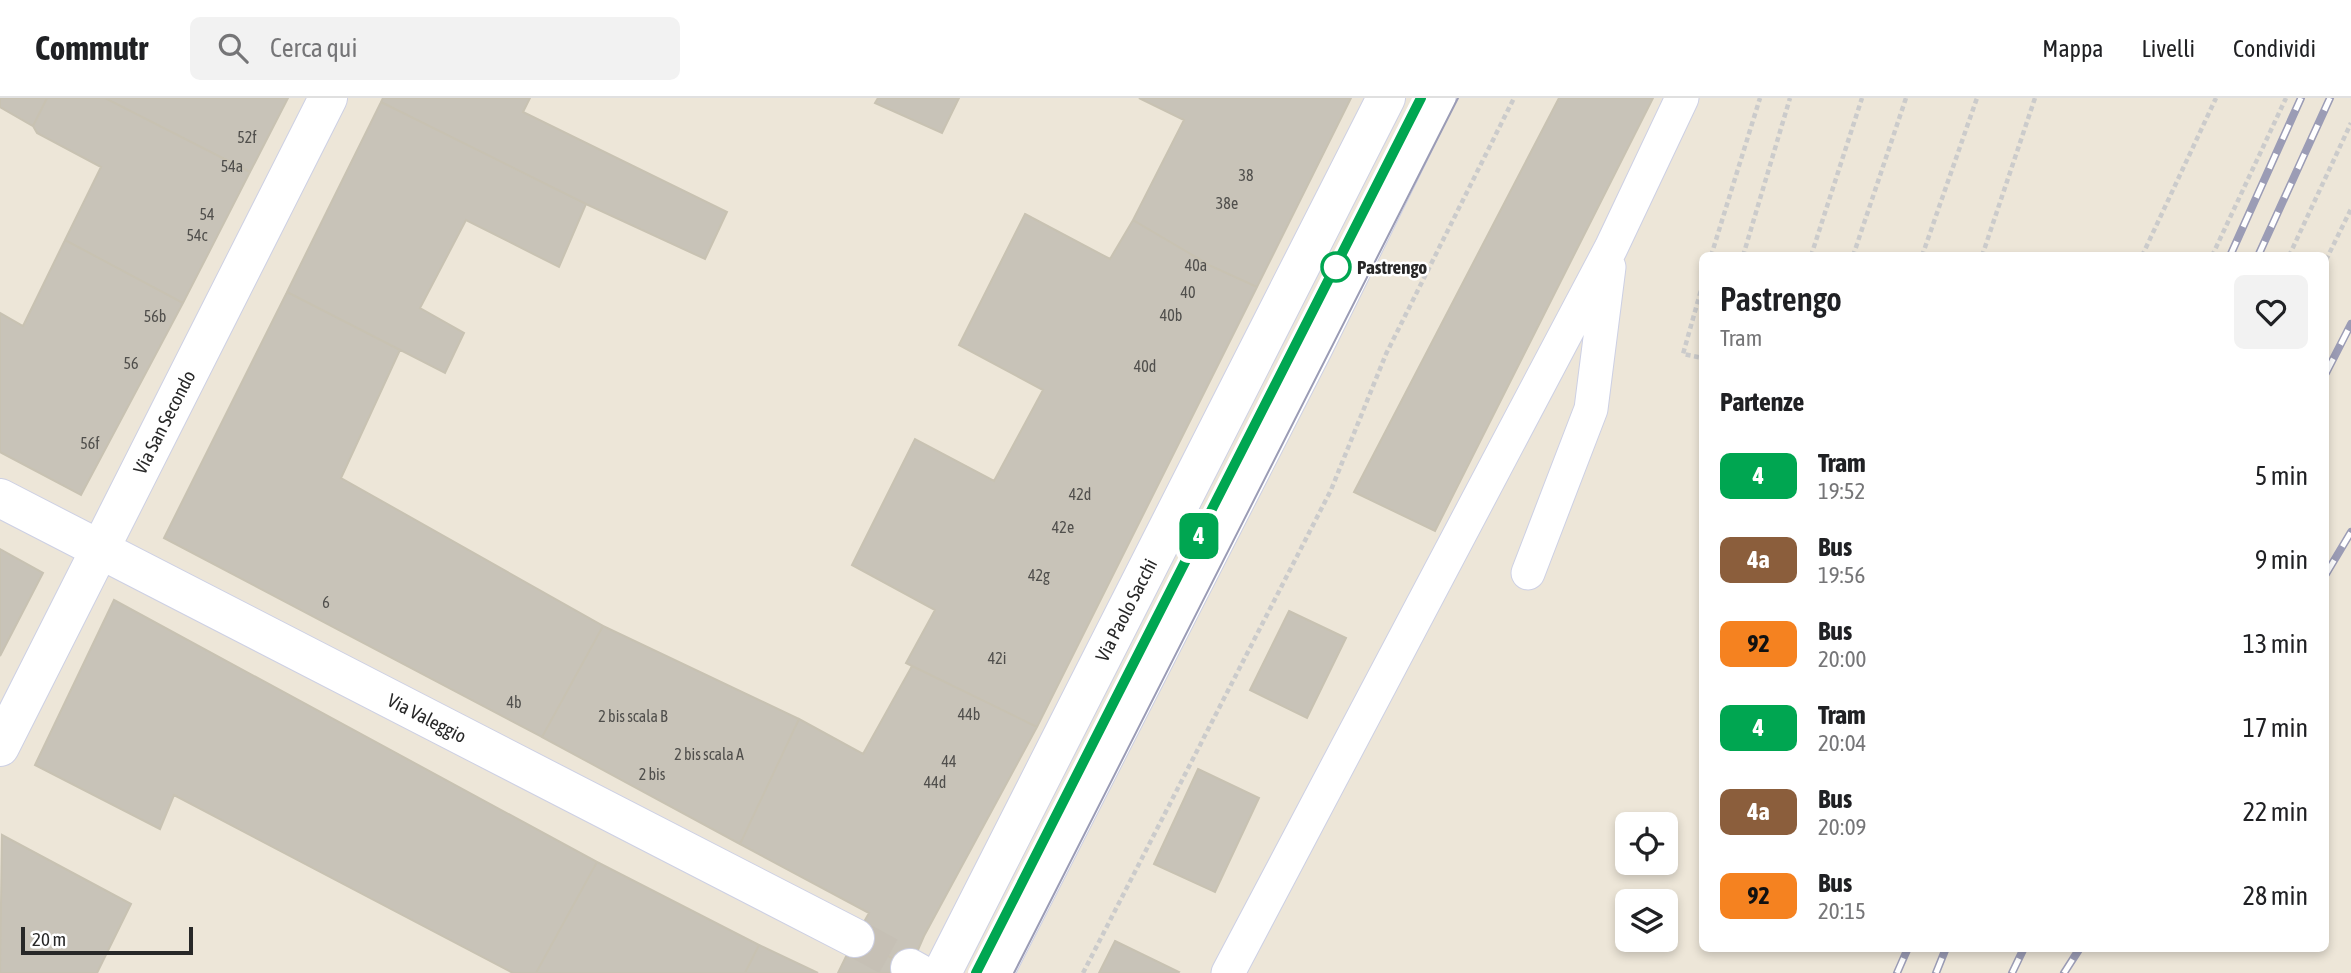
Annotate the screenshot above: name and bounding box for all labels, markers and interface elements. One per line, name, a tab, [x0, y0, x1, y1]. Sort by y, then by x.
search box	[190, 17, 680, 80]
text: Commutr	[35, 29, 148, 67]
icon: search	[214, 29, 252, 67]
text: Cerca qui	[270, 33, 357, 63]
text: Mappa	[2042, 35, 2103, 62]
text: Livelli	[2141, 35, 2195, 62]
text: Condividi	[2233, 35, 2316, 62]
house number: 52f	[237, 128, 257, 146]
house number: 54a	[221, 157, 243, 175]
house number: 38	[1238, 166, 1254, 184]
house number: 38e	[1216, 194, 1238, 212]
house number: 54	[199, 205, 215, 223]
house number: 54c	[187, 226, 208, 244]
marker: Pastrengo	[1321, 252, 1351, 282]
house number: 40a	[1185, 256, 1207, 274]
place label: Pastrengo	[1357, 256, 1427, 278]
button: heart	[2234, 275, 2308, 349]
text: Pastrengo	[1720, 280, 1842, 318]
house number: 40	[1180, 283, 1196, 301]
house number: 40b	[1160, 306, 1182, 324]
house number: 56b	[144, 307, 166, 325]
text: Tram	[1720, 325, 1762, 351]
house number: 56	[123, 354, 139, 372]
house number: 40d	[1134, 357, 1156, 375]
street label: Via San Secondo	[128, 366, 200, 478]
text: Partenze	[1720, 387, 1804, 417]
house number: 56f	[80, 434, 100, 452]
text: Tram	[1818, 448, 1866, 478]
text: 5 min	[2255, 461, 2308, 491]
text: 4	[1753, 462, 1764, 489]
text: 19:52	[1818, 478, 1865, 504]
house number: 42d	[1069, 485, 1091, 503]
line badge: 4	[1176, 513, 1222, 559]
house number: 42e	[1052, 518, 1074, 536]
text: 4	[1193, 522, 1205, 549]
text: Bus	[1818, 532, 1852, 562]
text: 9 min	[2255, 545, 2308, 575]
text: 4a	[1747, 546, 1770, 573]
street label: Via Paolo Sacchi	[1091, 555, 1161, 665]
text: 19:56	[1818, 562, 1865, 588]
house number: 42g	[1028, 566, 1050, 585]
house number: 6	[322, 593, 330, 611]
text: Bus	[1818, 616, 1852, 646]
text: 13 min	[2243, 629, 2308, 659]
text: 92	[1747, 630, 1770, 657]
text: 20:00	[1818, 646, 1866, 672]
house number: 42i	[988, 649, 1006, 667]
street label: Via Valeggio	[384, 689, 470, 747]
house number: 4b	[506, 693, 522, 711]
text: Tram	[1818, 700, 1866, 730]
house number: 44b	[958, 705, 980, 723]
house number: 2 bis scala B	[598, 707, 668, 725]
text: 17 min	[2243, 713, 2308, 743]
text: 4	[1753, 714, 1764, 741]
text: 20:04	[1818, 730, 1866, 756]
house number: 2 bis scala A	[674, 745, 744, 763]
house number: 44	[941, 752, 957, 770]
house number: 2 bis	[639, 765, 666, 783]
house number: 44d	[924, 773, 946, 791]
text: Bus	[1818, 784, 1852, 814]
text: 22 min	[2243, 797, 2308, 827]
text: 4a	[1747, 798, 1770, 825]
map controls	[1615, 812, 1678, 952]
button: locate	[1615, 812, 1678, 875]
text: 20:09	[1818, 814, 1866, 840]
text: Bus	[1818, 868, 1852, 898]
text: 28 min	[2243, 881, 2308, 911]
text: 92	[1747, 882, 1770, 909]
button: layers	[1615, 889, 1678, 952]
text: 20:15	[1818, 898, 1866, 924]
scale bar	[21, 924, 192, 956]
text: 20 m	[32, 928, 66, 950]

